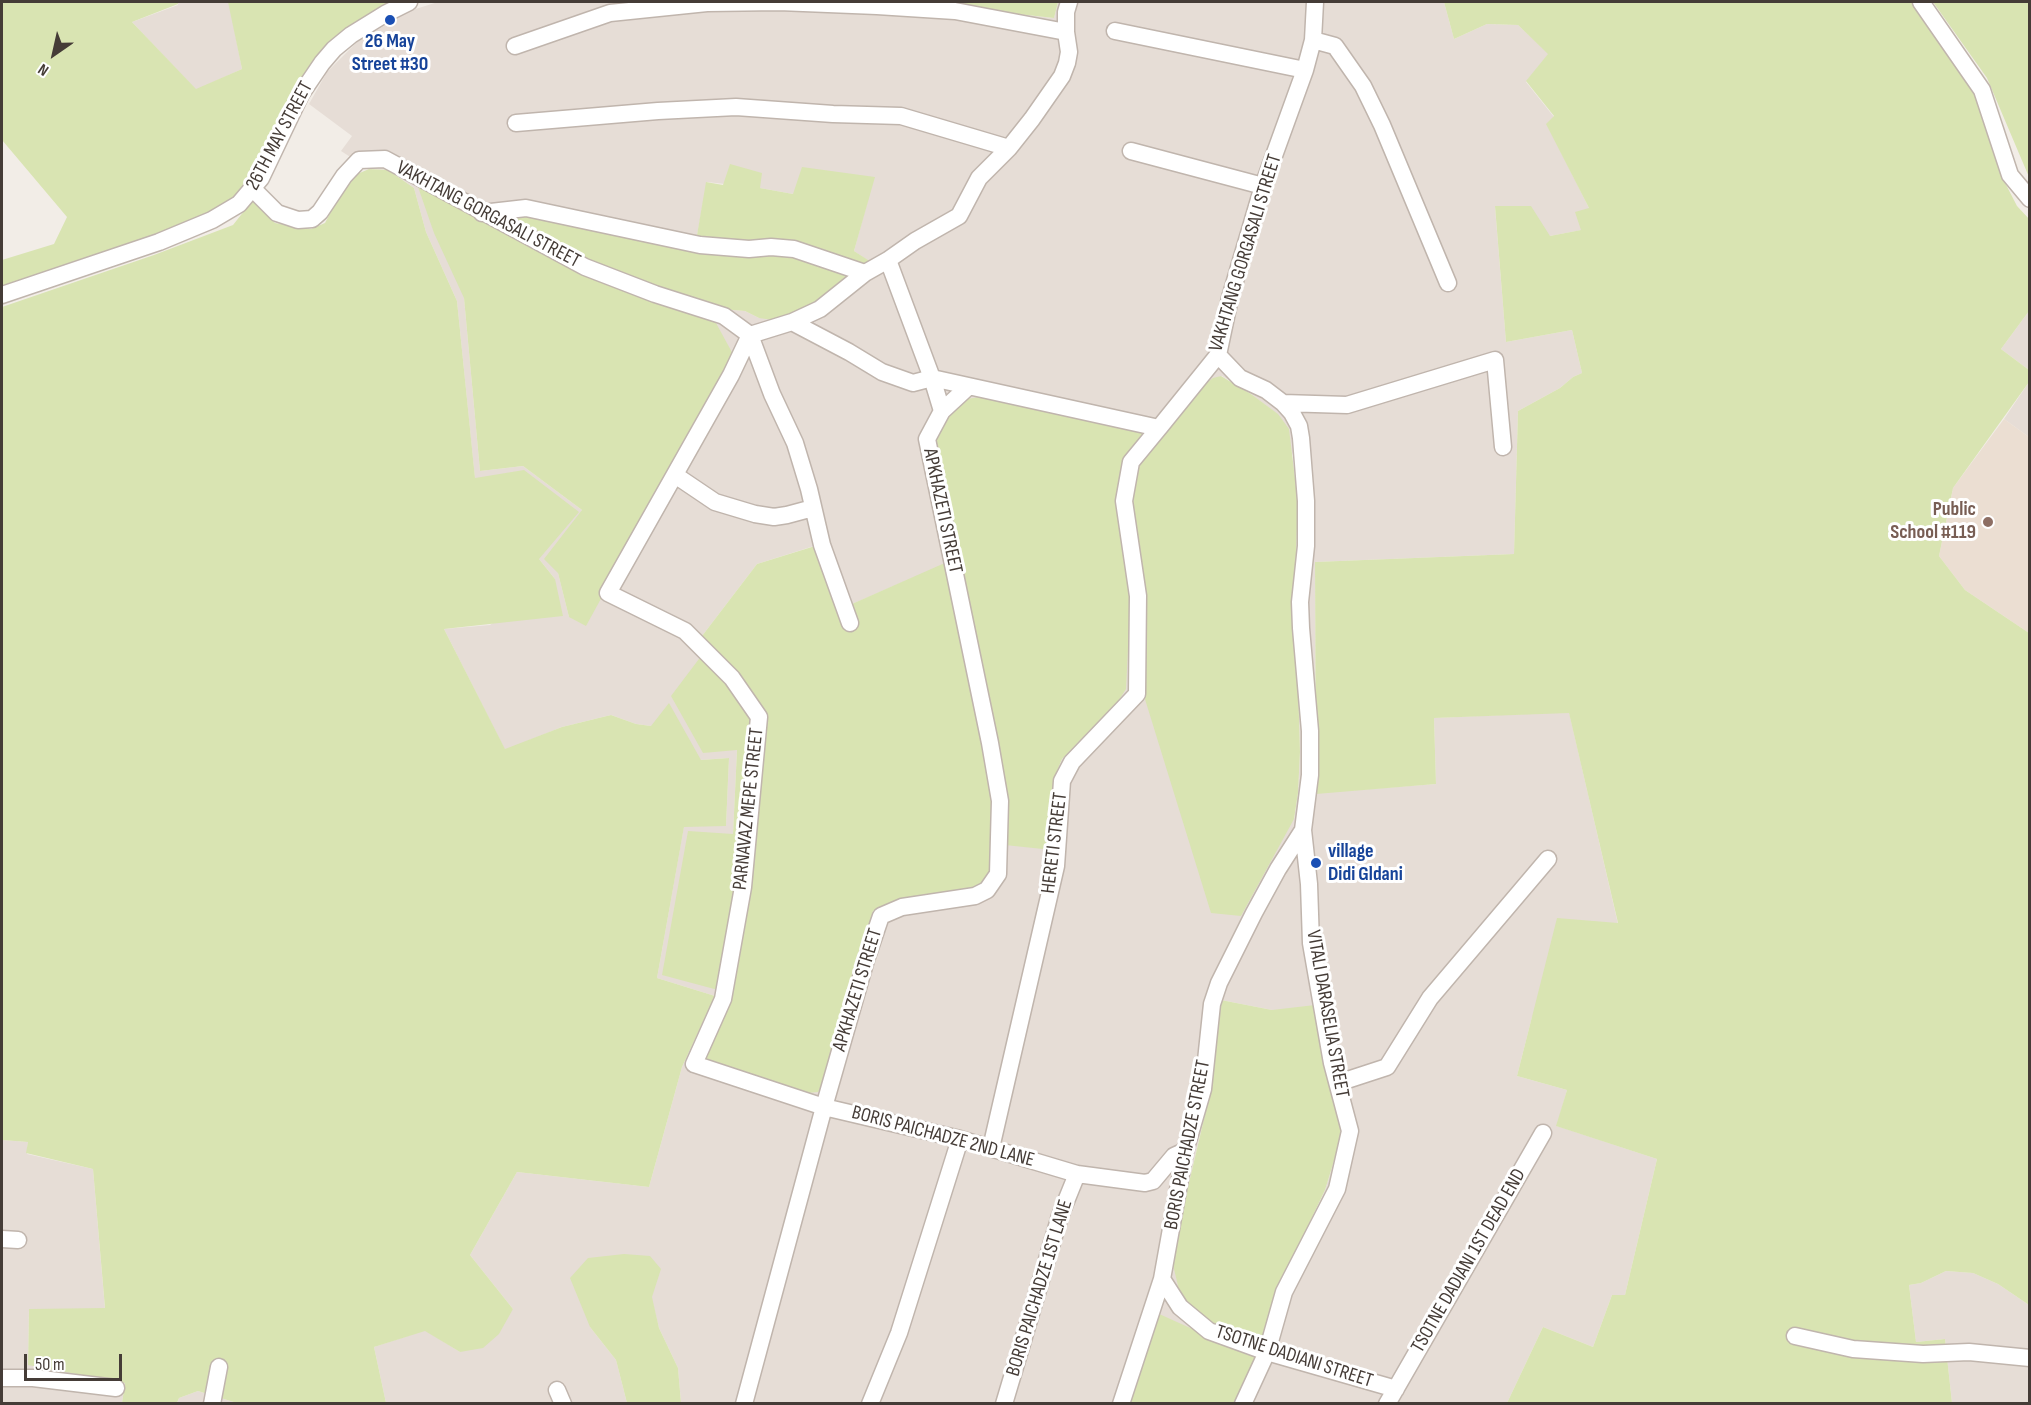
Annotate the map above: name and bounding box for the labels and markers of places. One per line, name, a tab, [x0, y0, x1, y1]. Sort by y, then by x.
marker: 26 May Street #30	[383, 13, 397, 27]
place label: 26 May Street #30	[352, 30, 428, 77]
place label: Public School #119	[1890, 498, 1976, 545]
marker: Public School #119	[1981, 515, 1995, 529]
place label: village Didi Gldani	[1328, 840, 1403, 887]
marker: village Didi Gldani	[1309, 856, 1323, 870]

